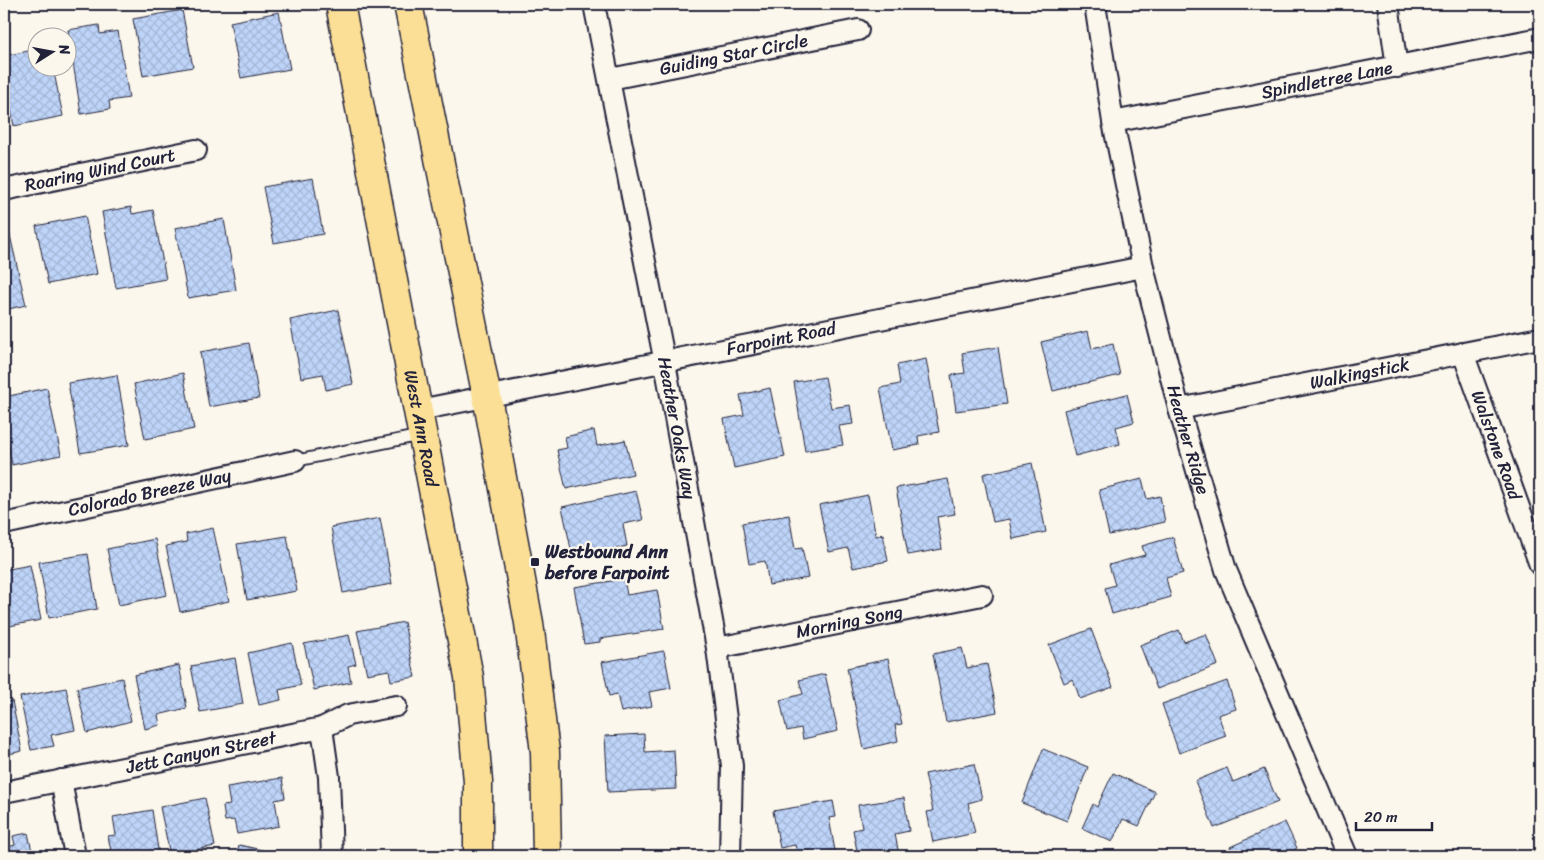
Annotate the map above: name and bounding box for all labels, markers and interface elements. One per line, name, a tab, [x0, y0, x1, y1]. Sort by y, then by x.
street label: Guiding Star Circle	[657, 24, 811, 85]
north arrow	[28, 28, 78, 78]
text: N	[51, 41, 78, 57]
street label: Spindletree Lane	[1259, 51, 1396, 108]
street label: Roaring Wind Court	[22, 139, 178, 201]
street label: Farpoint Road	[724, 312, 840, 365]
street label: Walkingstick	[1307, 348, 1412, 399]
street label: Heather Oaks Way	[648, 354, 706, 503]
street label: West Ann Road	[394, 367, 448, 491]
street label: Heather Ridge	[1157, 381, 1219, 498]
street label: Walstone Road	[1462, 386, 1532, 506]
street label: Colorado Breeze Way	[65, 459, 235, 526]
place label: Westbound Ann before Farpoint	[544, 536, 669, 589]
marker: Westbound Ann before Farpoint	[529, 556, 541, 568]
street label: Morning Song	[793, 595, 906, 648]
street label: Jett Canyon Street	[122, 721, 280, 783]
scale bar	[1356, 800, 1433, 832]
text: 20 m	[1364, 804, 1398, 830]

